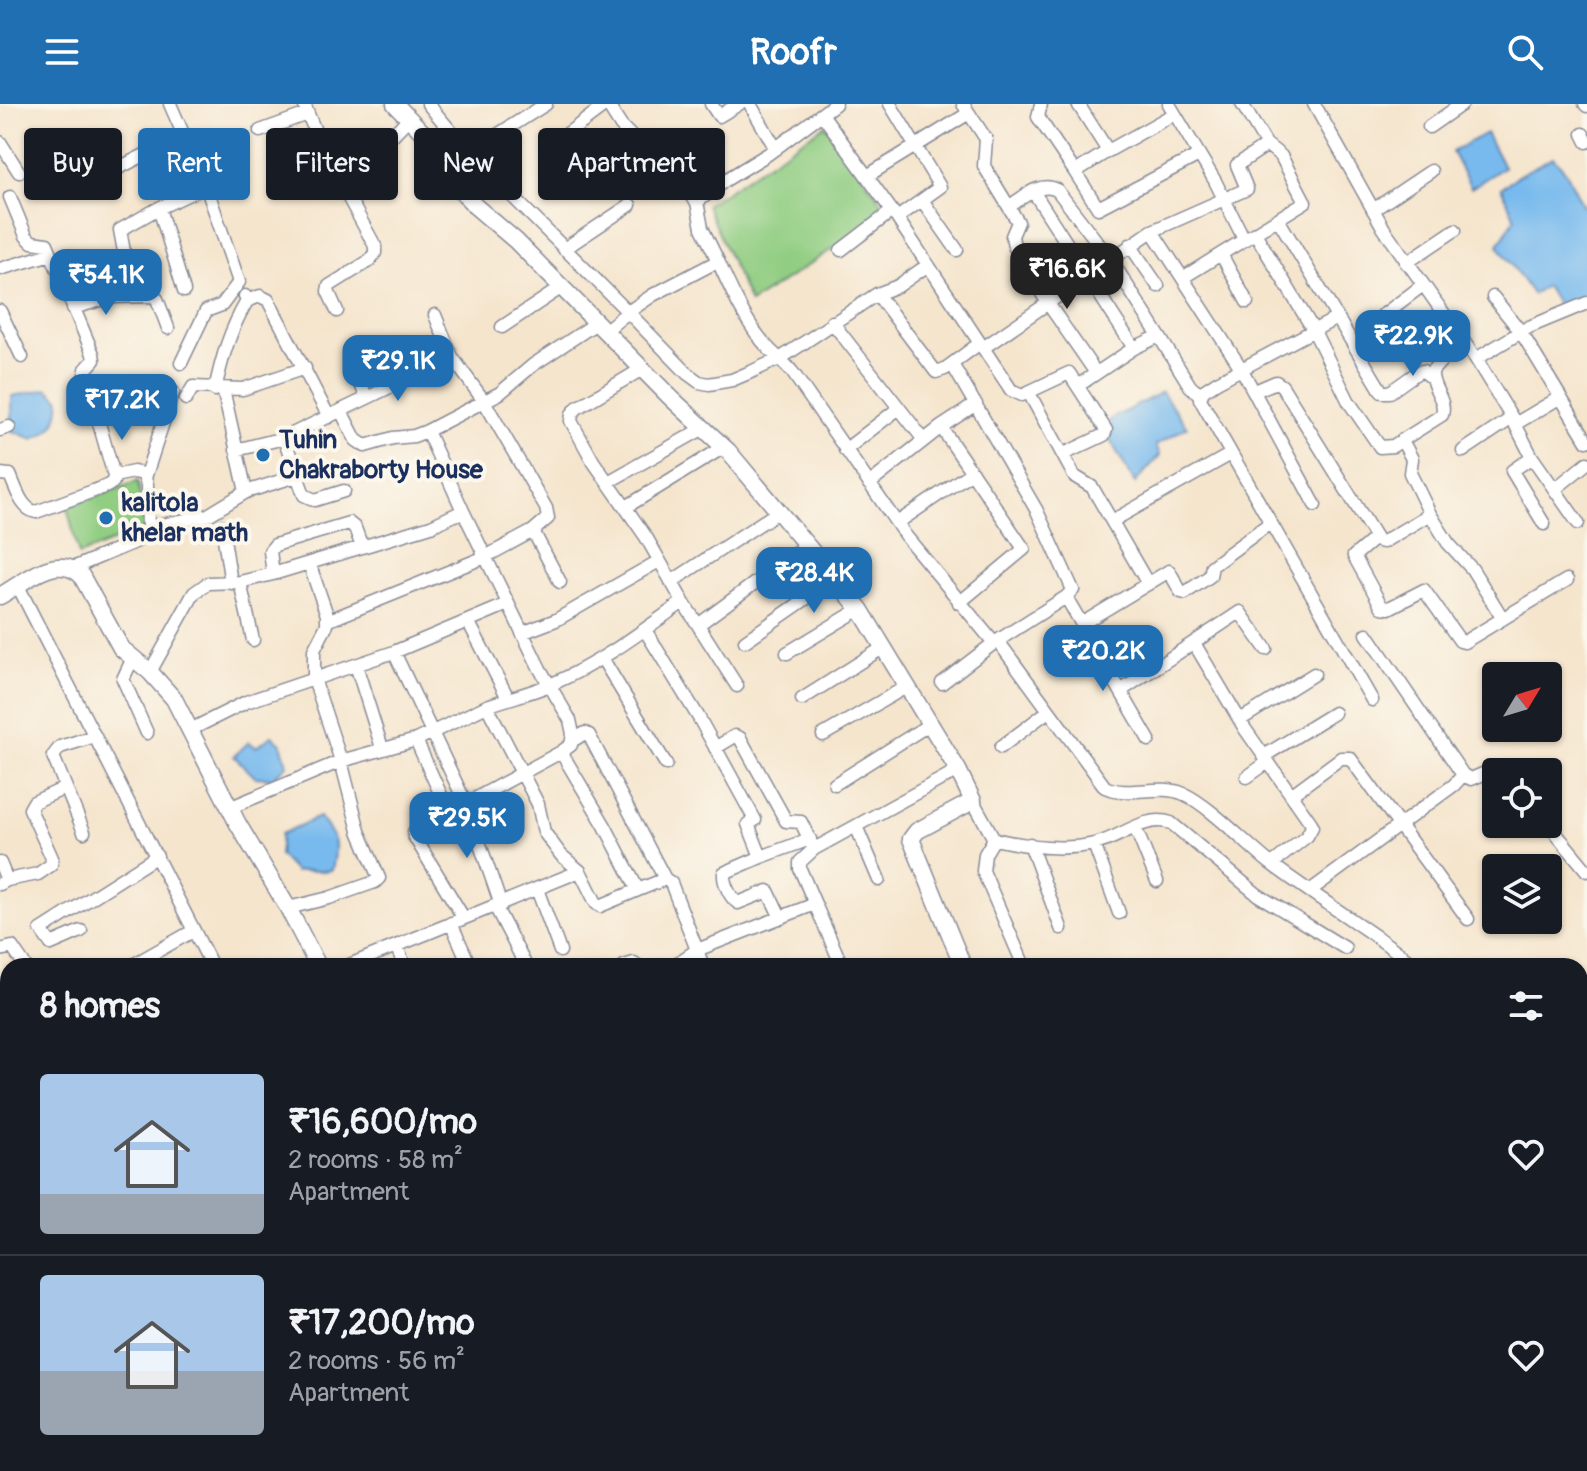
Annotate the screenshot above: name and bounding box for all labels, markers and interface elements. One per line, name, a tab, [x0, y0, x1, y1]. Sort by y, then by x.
icon: menu	[40, 30, 84, 74]
text: Roofr	[750, 30, 837, 75]
icon: search	[1503, 30, 1547, 74]
chip: Buy	[24, 128, 122, 200]
chip: Rent	[138, 128, 250, 200]
chip: Filters	[266, 128, 398, 200]
chip: New	[414, 128, 522, 200]
chip: Apartment	[538, 128, 725, 200]
pin: ₹16.6K	[1002, 243, 1132, 311]
pin: ₹54.1K	[41, 249, 171, 317]
text: ₹16.6K	[1028, 253, 1106, 285]
text: ₹54.1K	[68, 259, 144, 291]
pin: ₹22.9K	[1348, 310, 1478, 378]
text: ₹22.9K	[1373, 320, 1453, 352]
pin: ₹29.1K	[333, 335, 463, 403]
text: ₹29.1K	[360, 345, 436, 377]
pin: ₹17.2K	[57, 374, 187, 442]
text: ₹17.2K	[84, 384, 160, 416]
place label: Tuhin Chakraborty House	[278, 424, 484, 486]
marker: Tuhin Chakraborty House	[254, 446, 272, 464]
place label: kalitola khelar math	[121, 487, 248, 549]
marker: kalitola khelar math	[97, 509, 115, 527]
pin: ₹28.4K	[749, 547, 879, 615]
text: ₹28.4K	[774, 557, 854, 589]
pin: ₹20.2K	[1038, 625, 1168, 693]
text: ₹20.2K	[1061, 635, 1145, 667]
north arrow	[1482, 662, 1562, 742]
map controls	[1482, 662, 1562, 934]
button: locate	[1482, 758, 1562, 838]
pin: ₹29.5K	[402, 792, 532, 860]
text: ₹29.5K	[428, 802, 507, 834]
button: layers	[1482, 854, 1562, 934]
icon: filters	[1504, 984, 1548, 1028]
text: 8 homes	[40, 985, 160, 1028]
text: ₹16,600/mo	[288, 1101, 477, 1144]
icon: home	[104, 1106, 200, 1202]
icon: heart	[1504, 1132, 1548, 1176]
text: 2 rooms · 58 m²	[288, 1144, 463, 1176]
text: Apartment	[288, 1176, 409, 1208]
text: ₹17,200/mo	[288, 1302, 474, 1345]
icon: home	[104, 1307, 200, 1403]
icon: heart	[1504, 1333, 1548, 1377]
text: 2 rooms · 56 m²	[288, 1345, 465, 1377]
text: Apartment	[288, 1377, 409, 1409]

